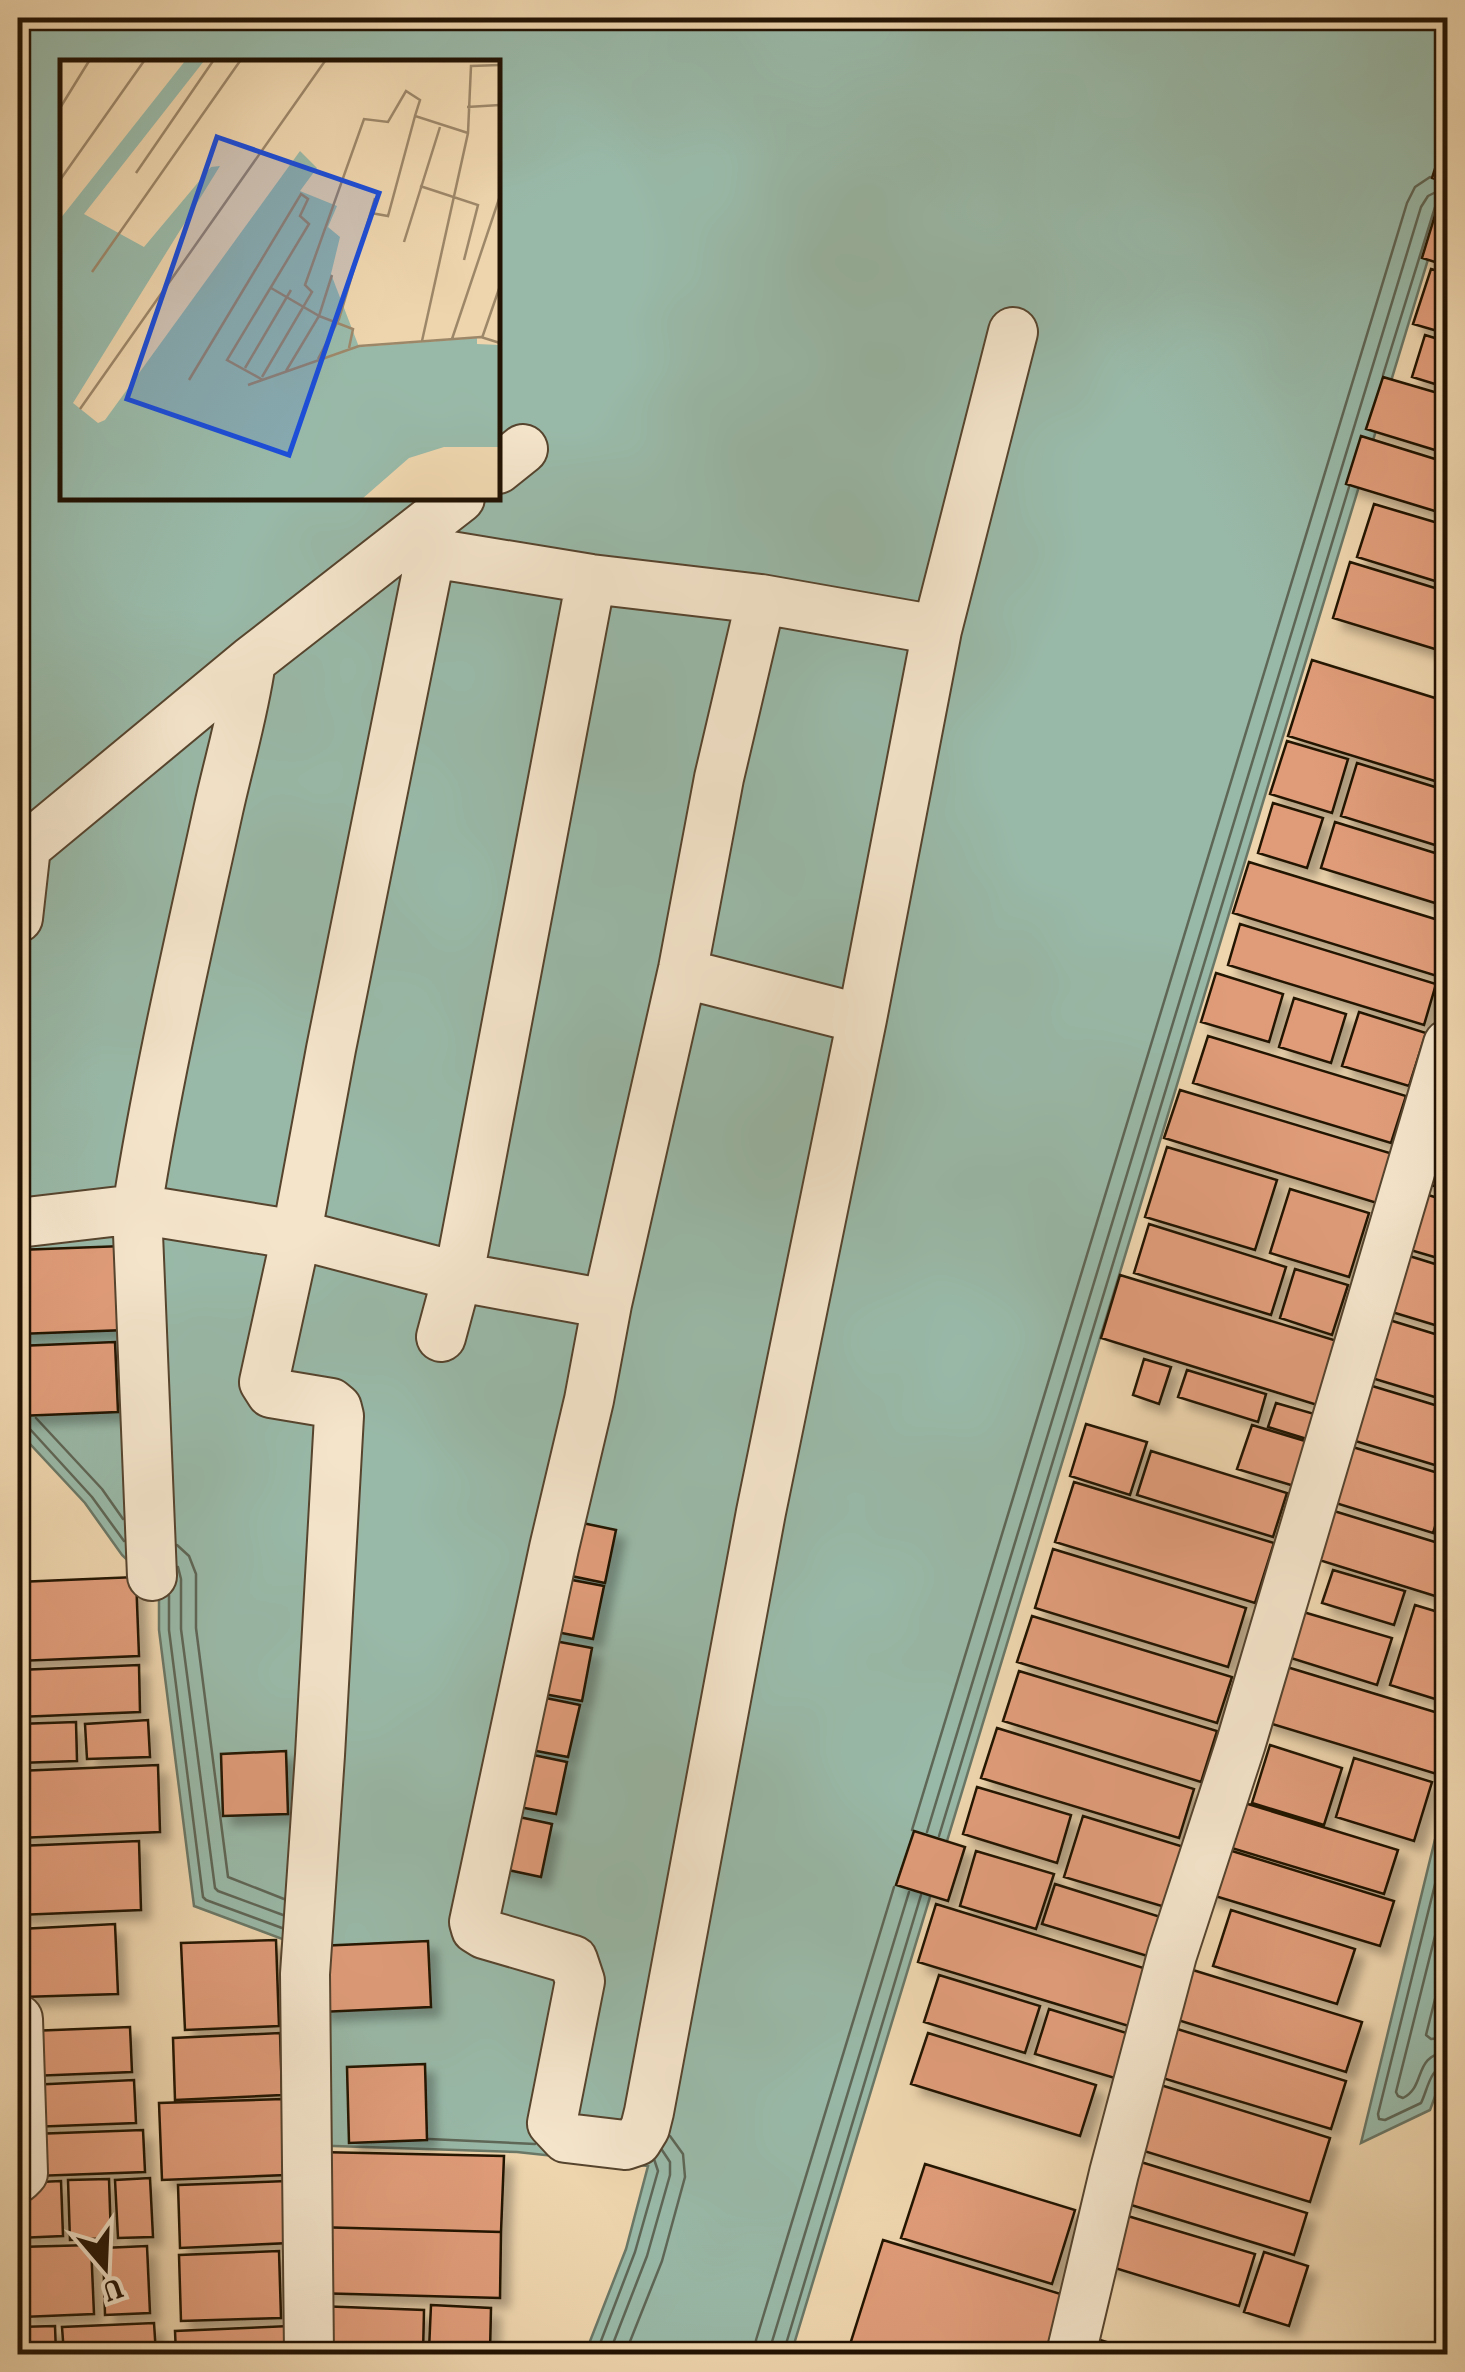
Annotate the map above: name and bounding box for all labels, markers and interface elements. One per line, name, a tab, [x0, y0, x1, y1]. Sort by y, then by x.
inset map	[60, 60, 500, 500]
north arrow	[55, 2217, 155, 2317]
text: U	[97, 2267, 128, 2310]

